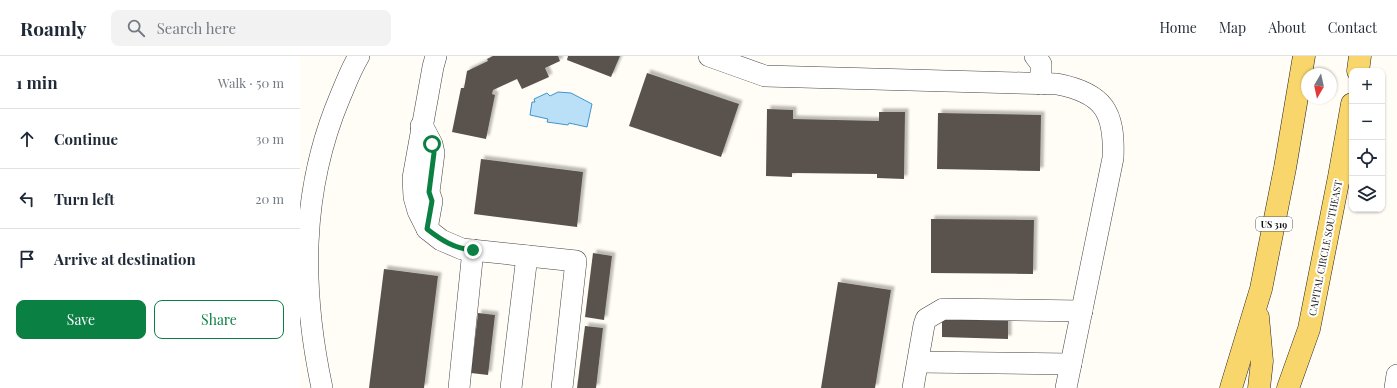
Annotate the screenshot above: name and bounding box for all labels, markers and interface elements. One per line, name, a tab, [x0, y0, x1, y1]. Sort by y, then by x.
search box	[111, 10, 391, 46]
text: Roamly	[20, 15, 87, 41]
icon: search	[125, 17, 147, 39]
text: Search here	[157, 18, 236, 38]
text: Home	[1159, 18, 1197, 37]
text: Map	[1219, 18, 1246, 37]
text: About	[1268, 18, 1306, 37]
text: Contact	[1328, 18, 1377, 37]
north arrow	[1301, 68, 1337, 104]
map controls	[1349, 68, 1385, 212]
button: +	[1349, 68, 1385, 104]
text: 1 min	[16, 71, 58, 93]
text: Walk · 50 m	[218, 74, 284, 91]
button: −	[1349, 104, 1385, 140]
icon: ahead	[16, 128, 38, 150]
text: Continue	[54, 129, 118, 149]
text: 30 m	[256, 130, 284, 147]
route start	[423, 135, 441, 153]
button: locate	[1349, 140, 1385, 176]
button: layers	[1349, 176, 1385, 212]
street label: CAPITAL CIRCLE SOUTHEAST	[1305, 179, 1345, 317]
icon: left	[16, 188, 38, 210]
text: Turn left	[54, 189, 115, 209]
text: 20 m	[255, 190, 284, 207]
road number: US 319	[1256, 217, 1292, 231]
route end	[464, 241, 482, 259]
icon: arrive	[16, 248, 38, 270]
text: Arrive at destination	[54, 249, 196, 269]
button: Save	[16, 300, 146, 339]
button: Share	[154, 300, 284, 339]

